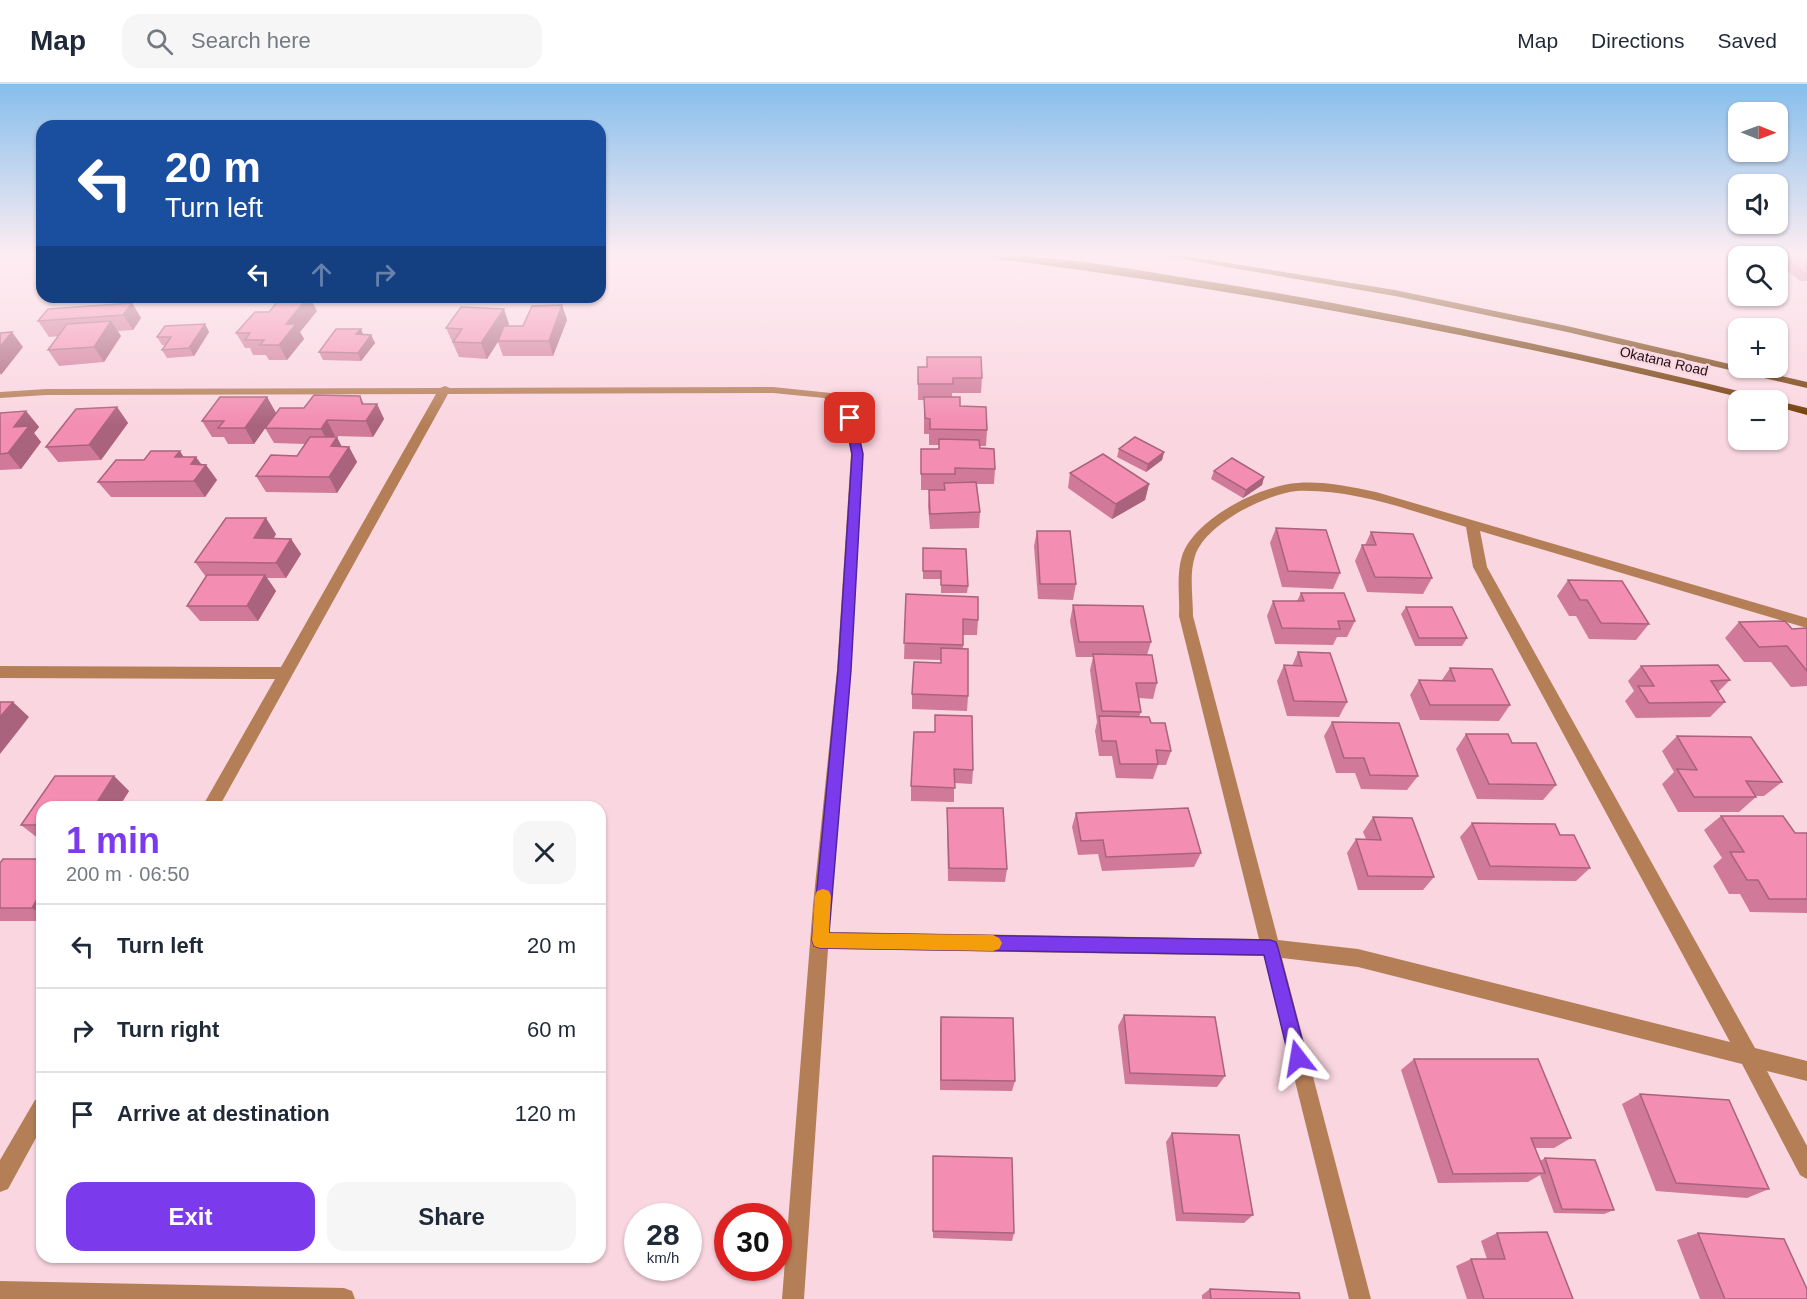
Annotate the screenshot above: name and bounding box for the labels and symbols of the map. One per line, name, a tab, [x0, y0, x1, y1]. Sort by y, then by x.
north arrow	[1728, 102, 1788, 162]
street label: Okatana Road	[1618, 343, 1710, 379]
pin	[824, 392, 875, 443]
position arrow	[1266, 1026, 1330, 1090]
speed limit sign: 30	[714, 1203, 792, 1281]

